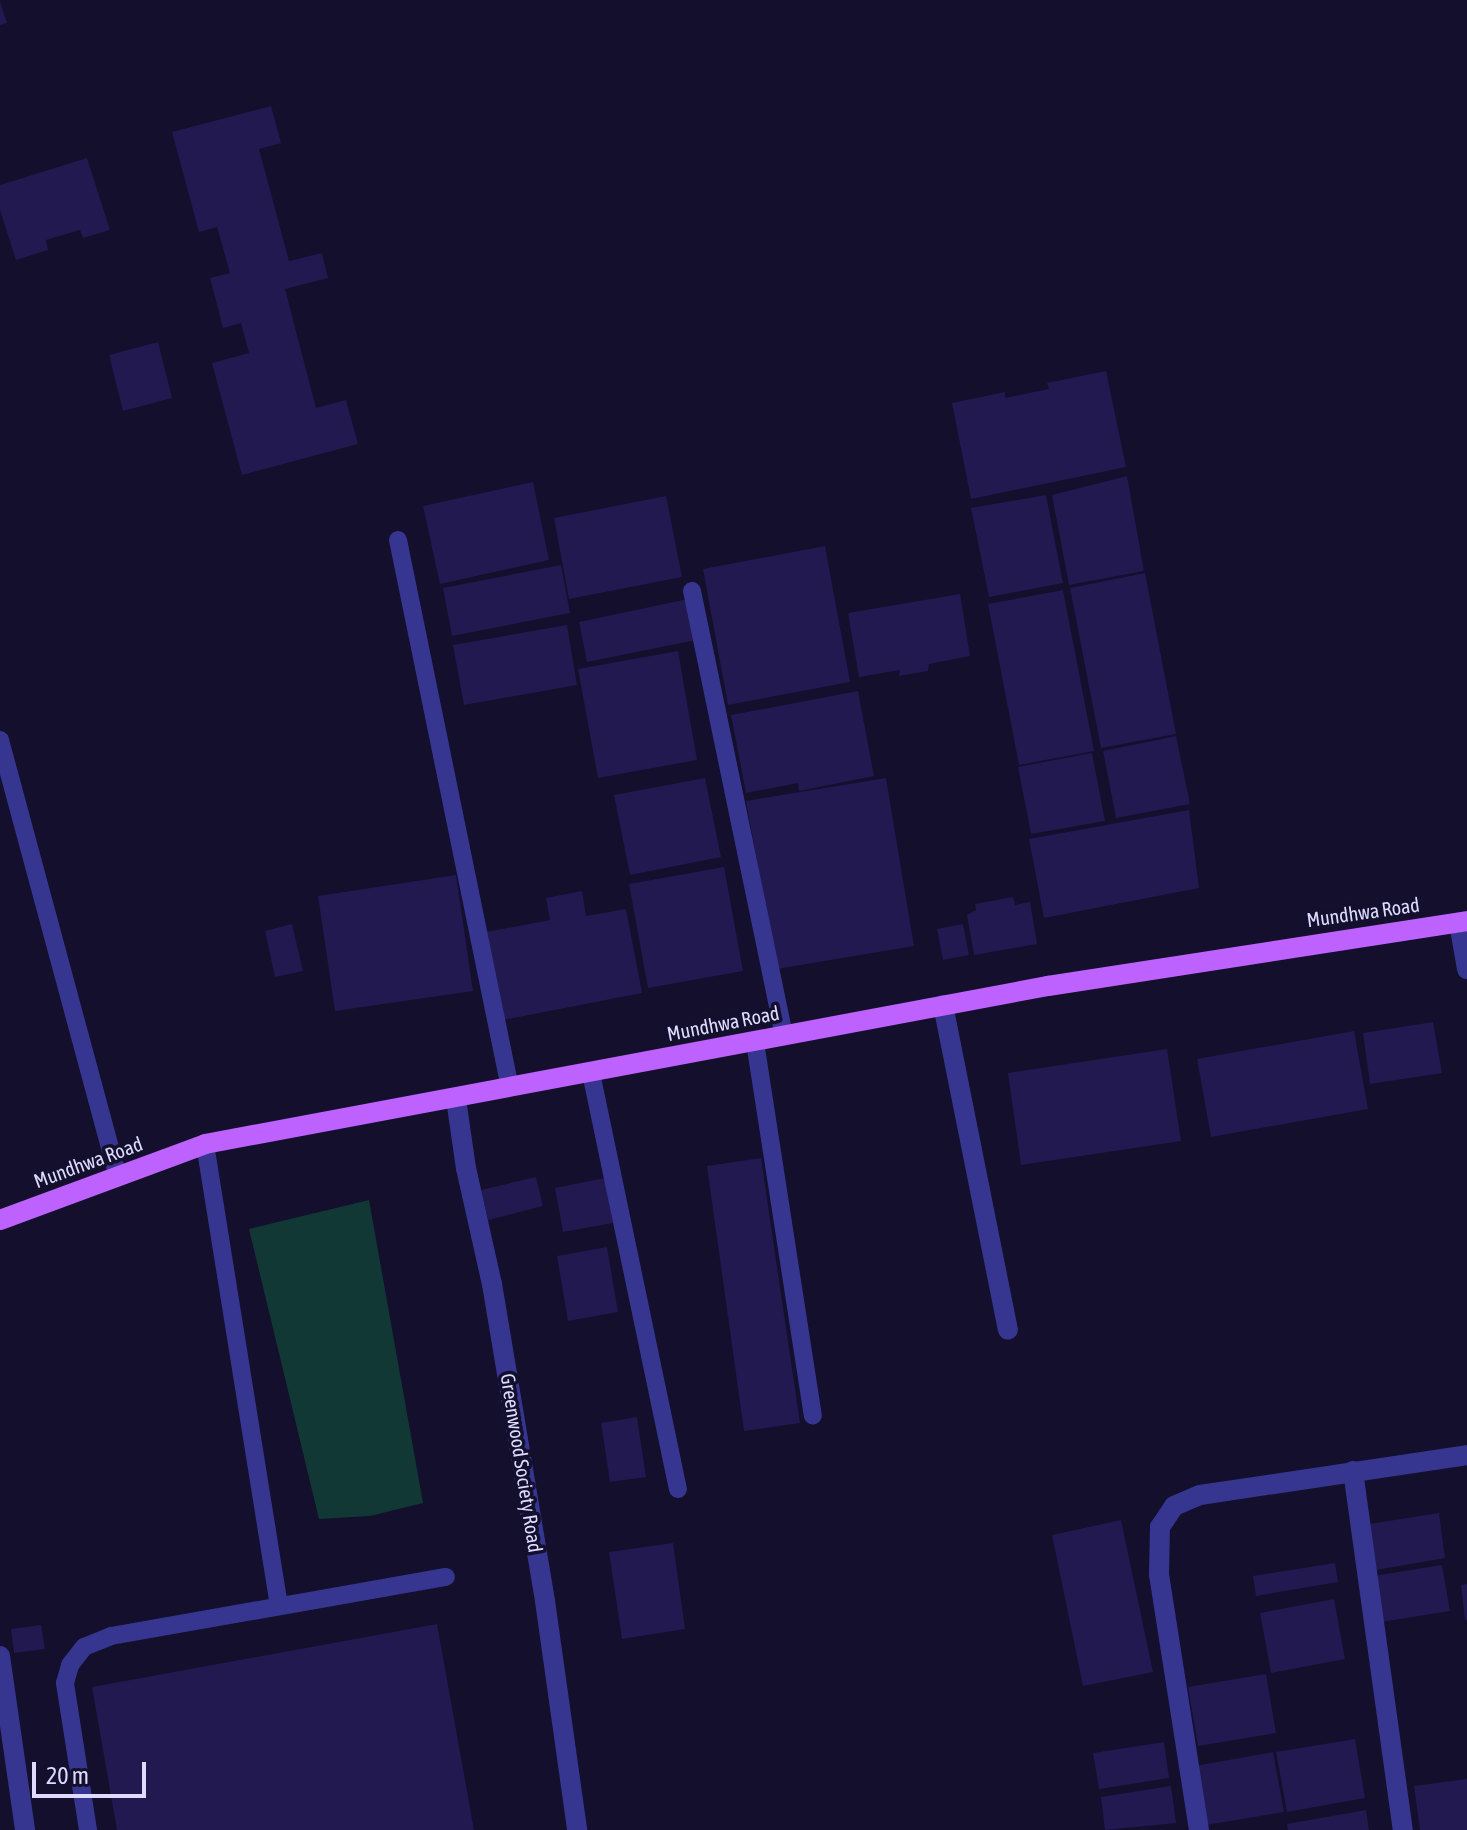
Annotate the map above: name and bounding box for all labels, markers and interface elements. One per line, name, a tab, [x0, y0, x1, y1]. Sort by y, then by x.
street label: Mundhwa Road	[1305, 892, 1421, 932]
street label: Mundhwa Road	[665, 1000, 781, 1046]
street label: Mundhwa Road	[30, 1131, 146, 1193]
street label: Greenwood Society Road	[496, 1372, 548, 1554]
scale bar	[36, 1746, 150, 1796]
text: 20 m	[46, 1762, 89, 1789]

